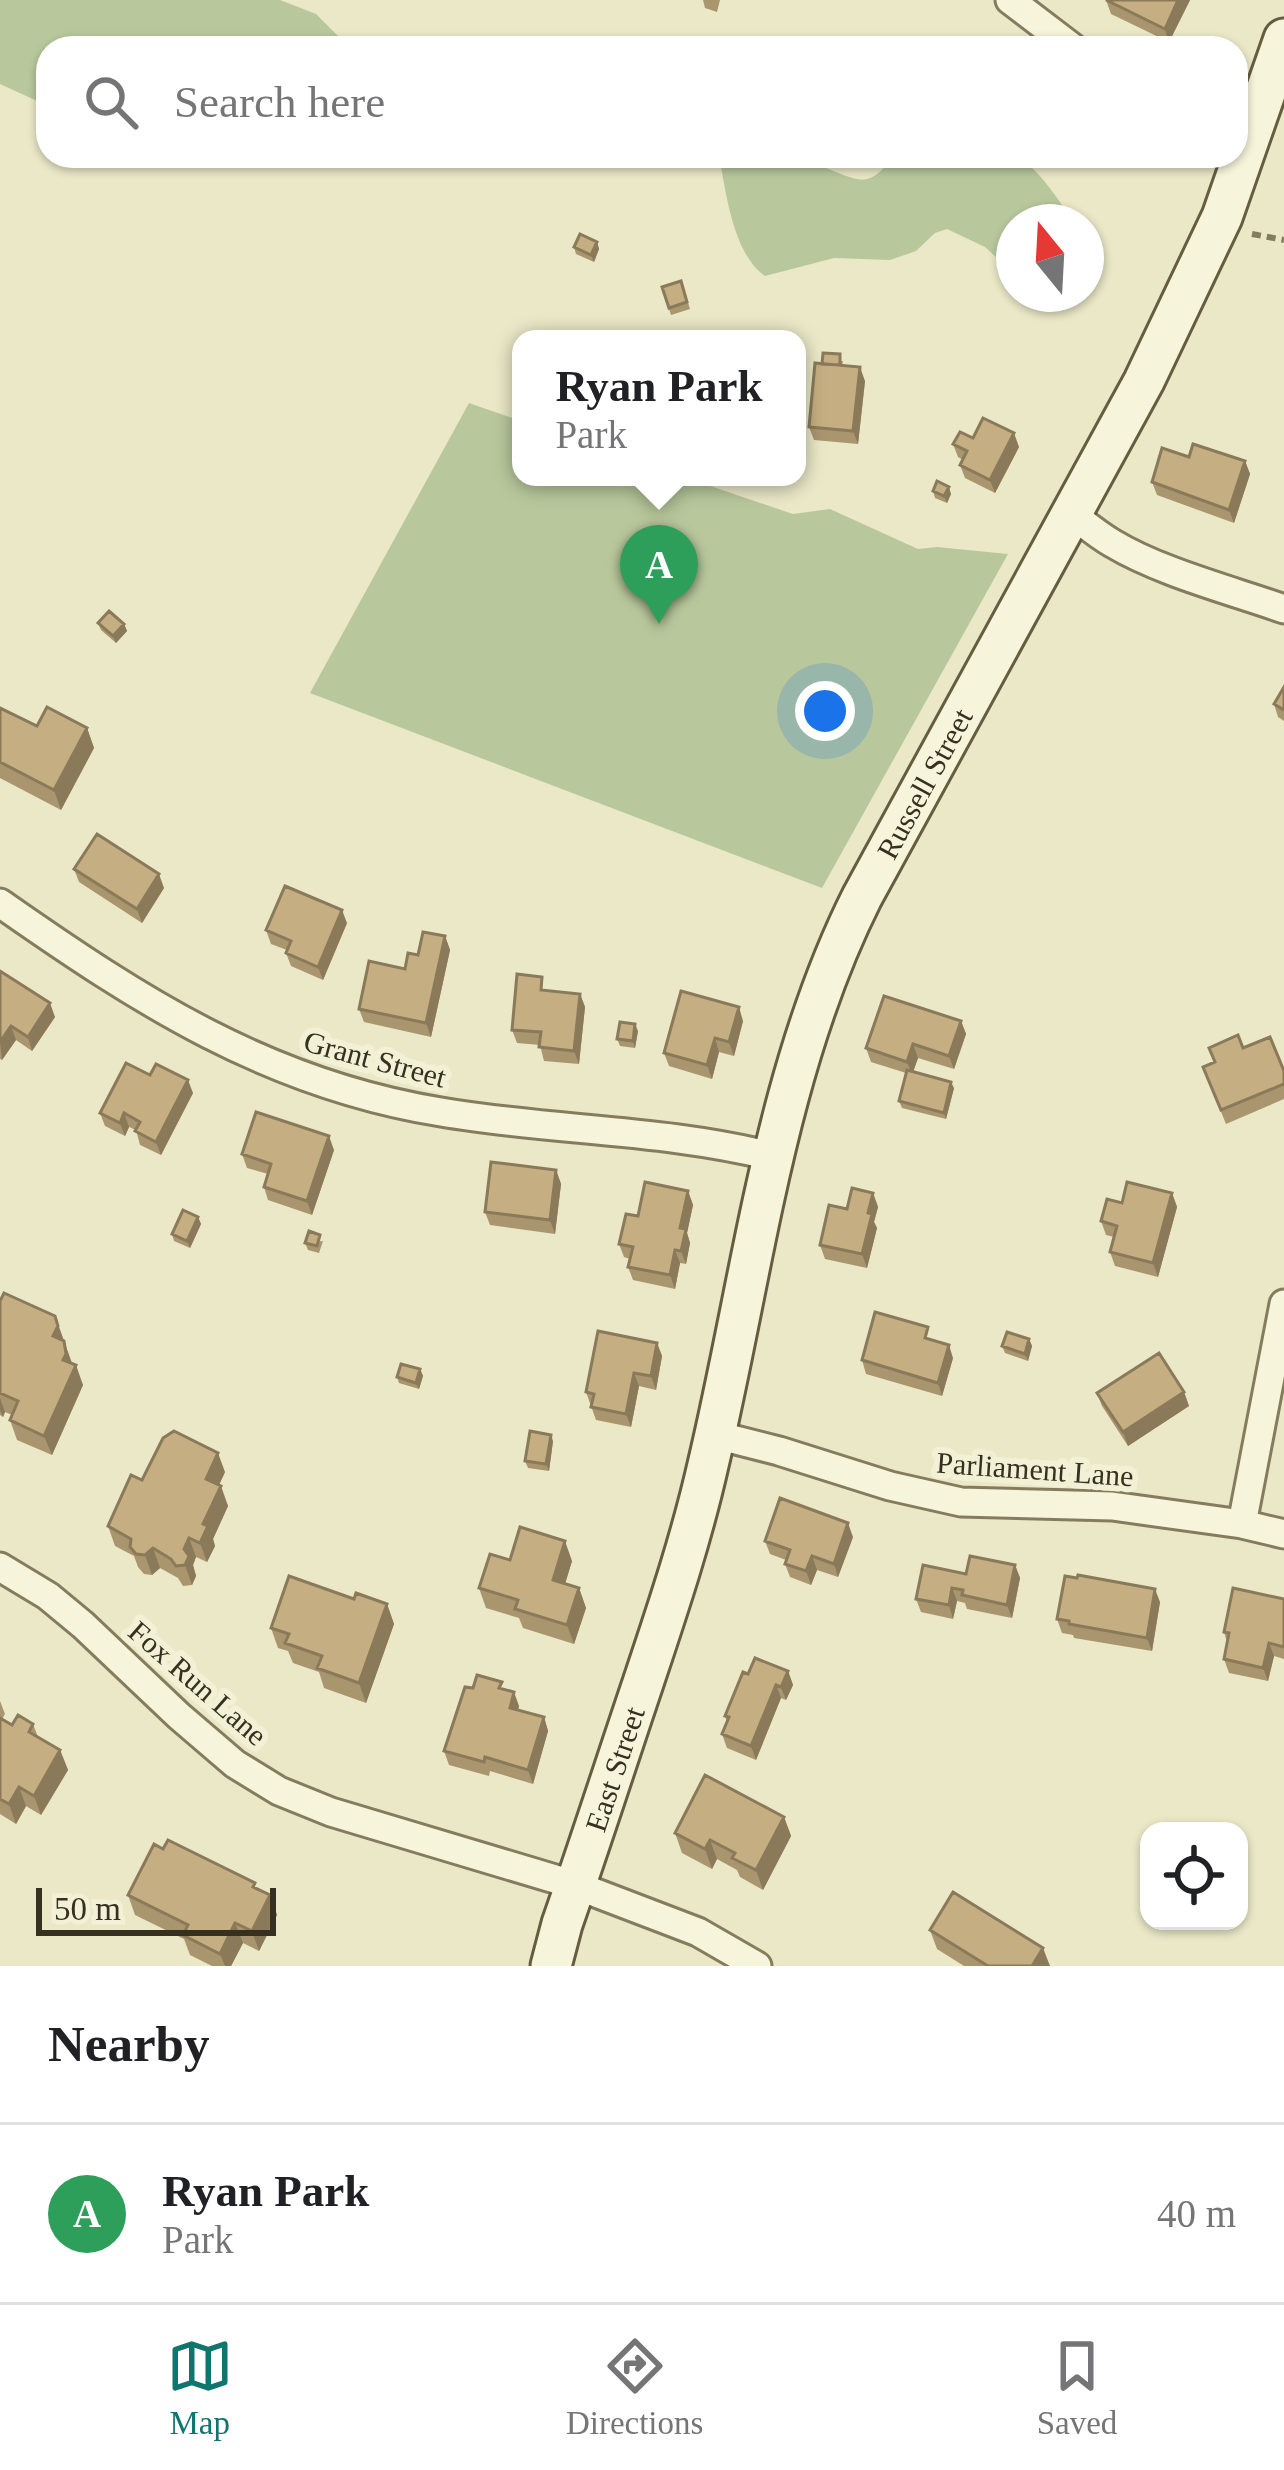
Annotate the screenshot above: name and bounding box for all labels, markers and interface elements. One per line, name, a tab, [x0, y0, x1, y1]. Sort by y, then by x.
search box	[36, 36, 1248, 168]
icon: search	[78, 69, 144, 135]
text: Search here	[174, 77, 385, 127]
north arrow	[996, 204, 1104, 312]
popup	[512, 330, 806, 486]
text: Ryan Park	[555, 361, 763, 411]
text: Park	[555, 413, 627, 456]
pin: A	[620, 525, 698, 624]
your location	[795, 681, 855, 741]
street label: Russell Street	[870, 702, 979, 864]
street label: Grant Street	[300, 1024, 450, 1094]
street label: Parliament Lane	[935, 1446, 1135, 1492]
street label: Fox Run Lane	[122, 1614, 274, 1752]
street label: East Street	[578, 1702, 651, 1836]
map controls	[1140, 1822, 1248, 1930]
button: locate	[1140, 1822, 1248, 1930]
scale bar	[36, 1882, 276, 1935]
text: 50 m	[54, 1891, 121, 1927]
text: Nearby	[48, 2016, 209, 2072]
text: Ryan Park	[162, 2166, 369, 2216]
text: A	[73, 2192, 101, 2235]
text: 40 m	[1157, 2192, 1236, 2235]
text: Park	[162, 2218, 234, 2261]
tab: Map	[167, 2333, 233, 2442]
tab: Directions	[566, 2333, 703, 2442]
tab: Saved	[1037, 2333, 1117, 2442]

